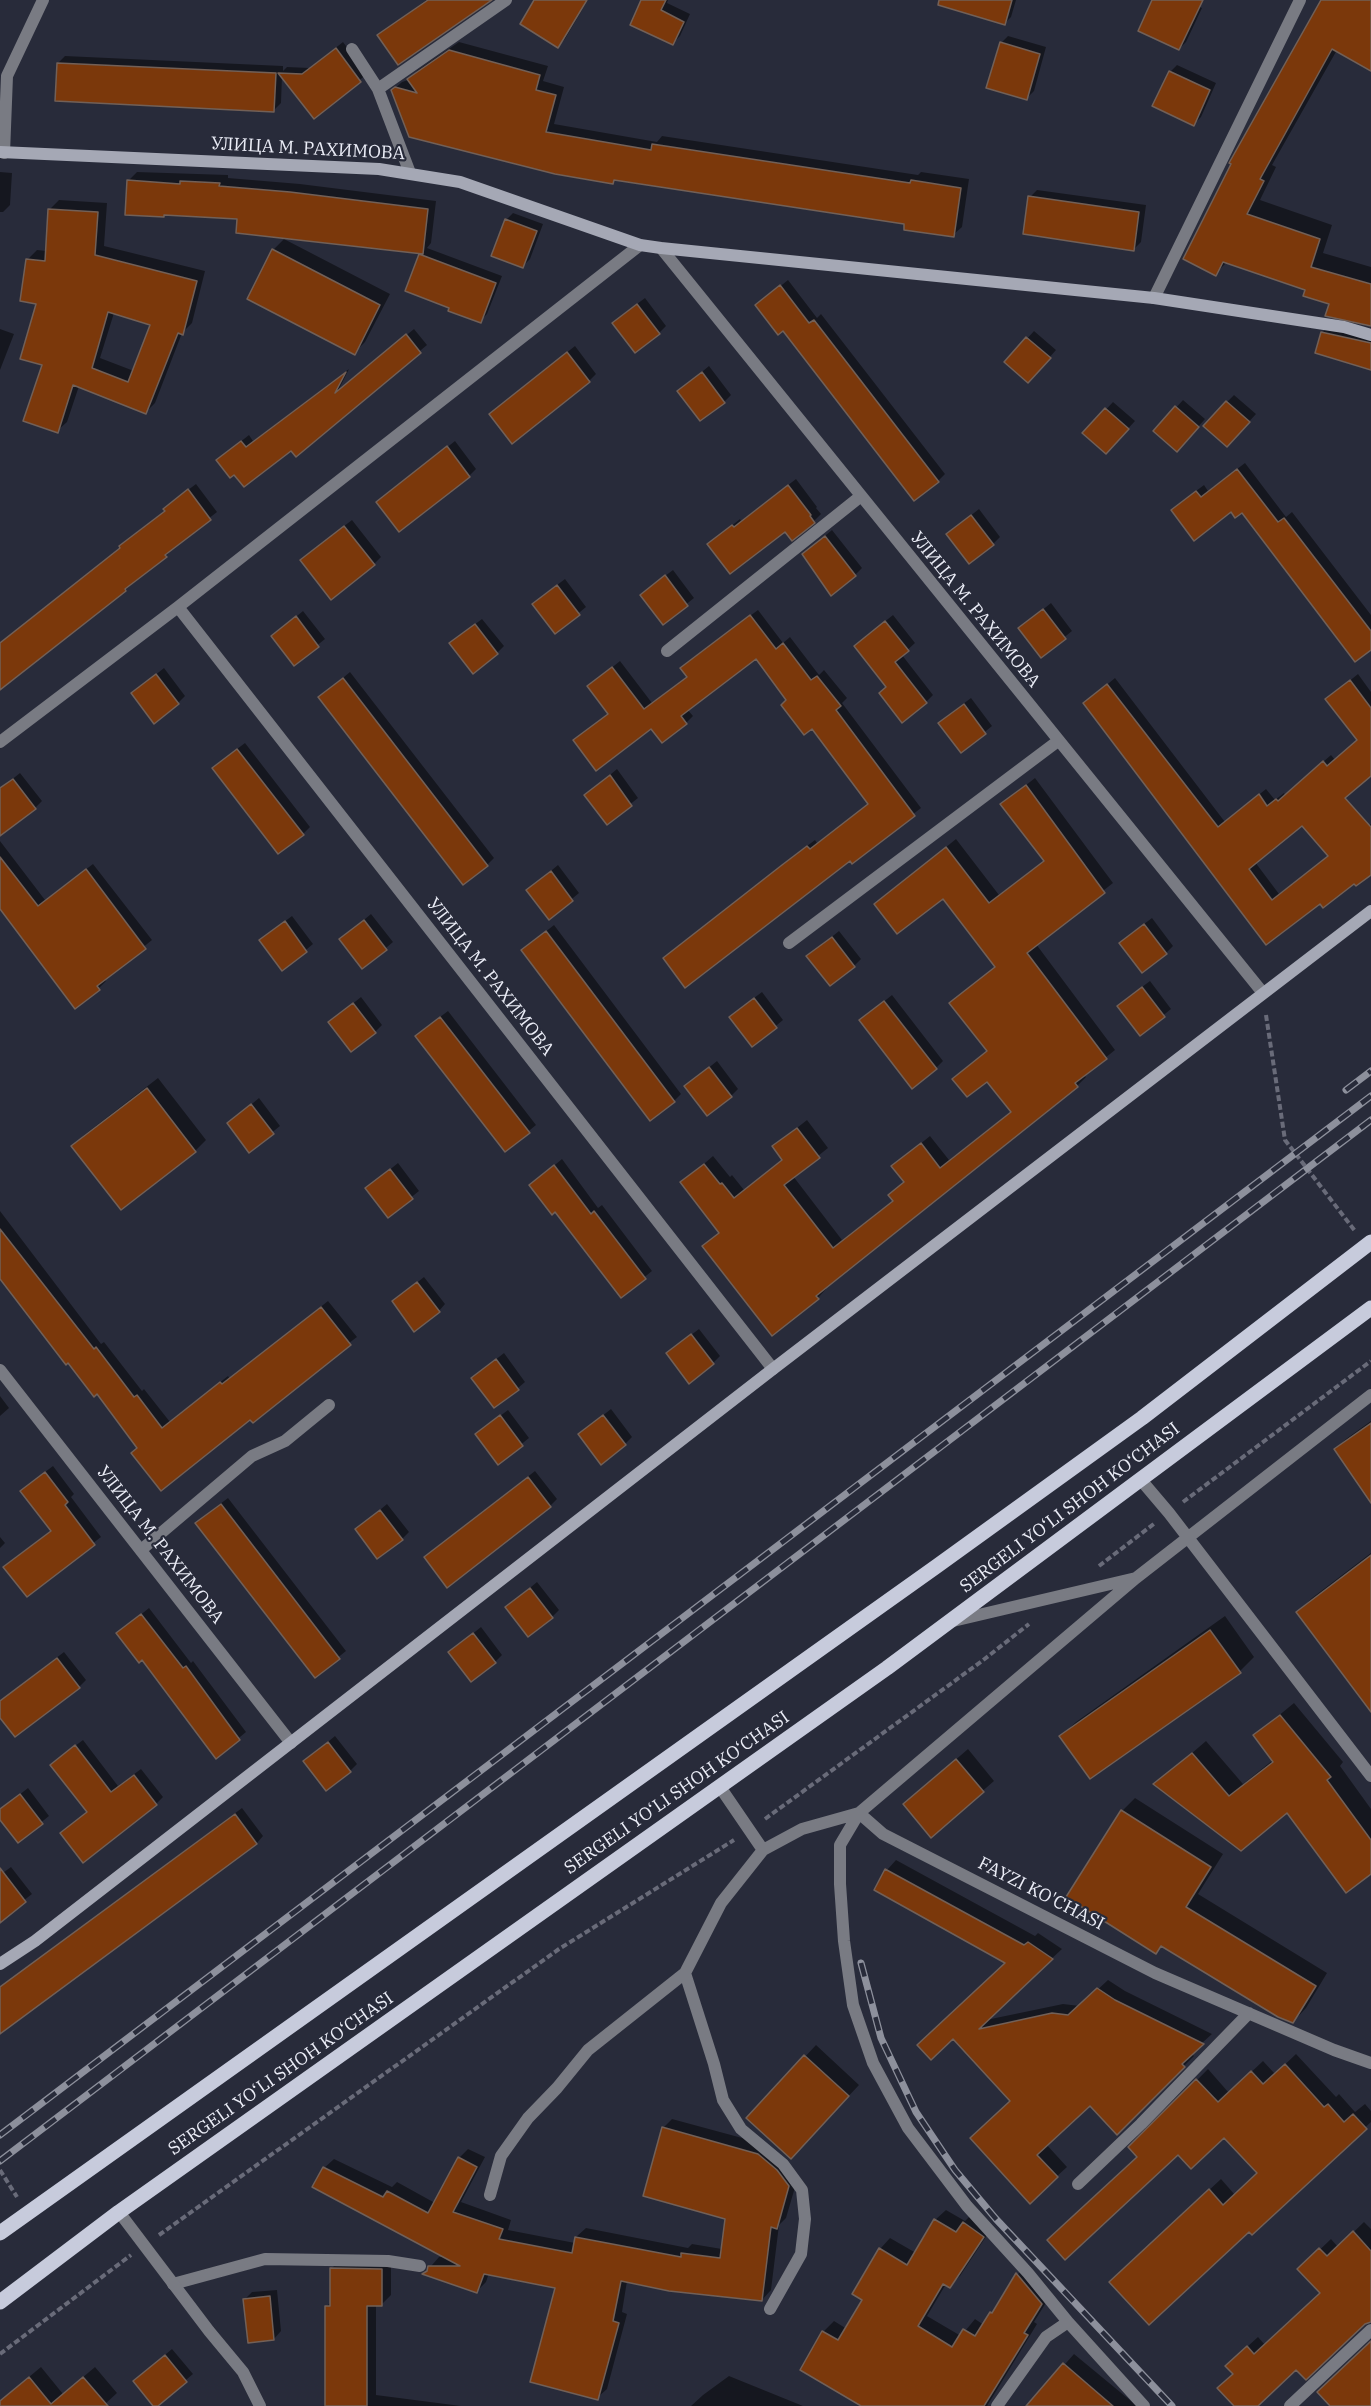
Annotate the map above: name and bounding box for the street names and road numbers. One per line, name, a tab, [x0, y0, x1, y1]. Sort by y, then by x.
street label: УЛИЦА М. РАХИМОВА	[211, 133, 405, 165]
street label: УЛИЦА М. РАХИМОВА	[906, 528, 1044, 692]
street label: УЛИЦА М. РАХИМОВА	[422, 894, 558, 1060]
street label: SERGELI YO‘LI SHOH KO‘CHASI	[956, 1418, 1184, 1598]
street label: УЛИЦА М. РАХИМОВА	[92, 1462, 228, 1628]
street label: SERGELI YO‘LI SHOH KO‘CHASI	[560, 1707, 794, 1879]
street label: FAYZI KO'CHASI	[974, 1853, 1108, 1935]
street label: SERGELI YO‘LI SHOH KO‘CHASI	[164, 1988, 398, 2160]

